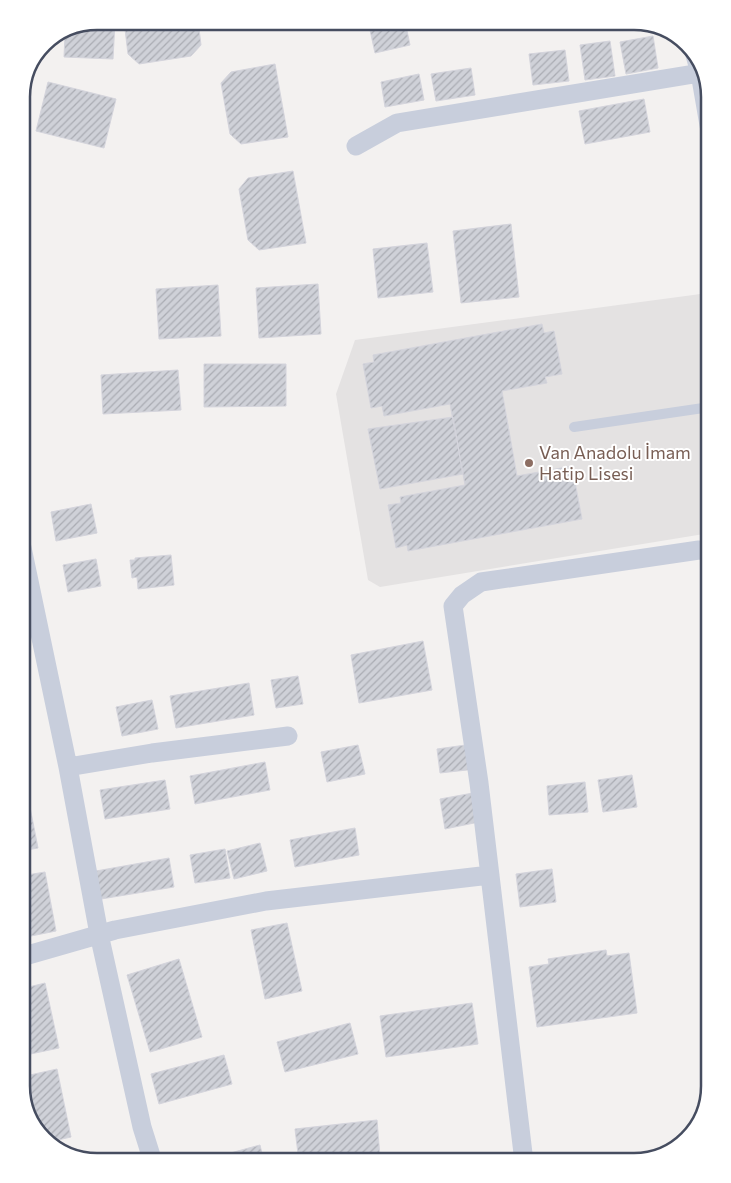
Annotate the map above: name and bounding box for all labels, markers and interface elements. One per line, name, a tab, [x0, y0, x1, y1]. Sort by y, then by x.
place label: Van Anadolu İmam Hatip Lisesi	[539, 441, 691, 484]
marker: Van Anadolu İmam Hatip Lisesi	[523, 457, 535, 469]

